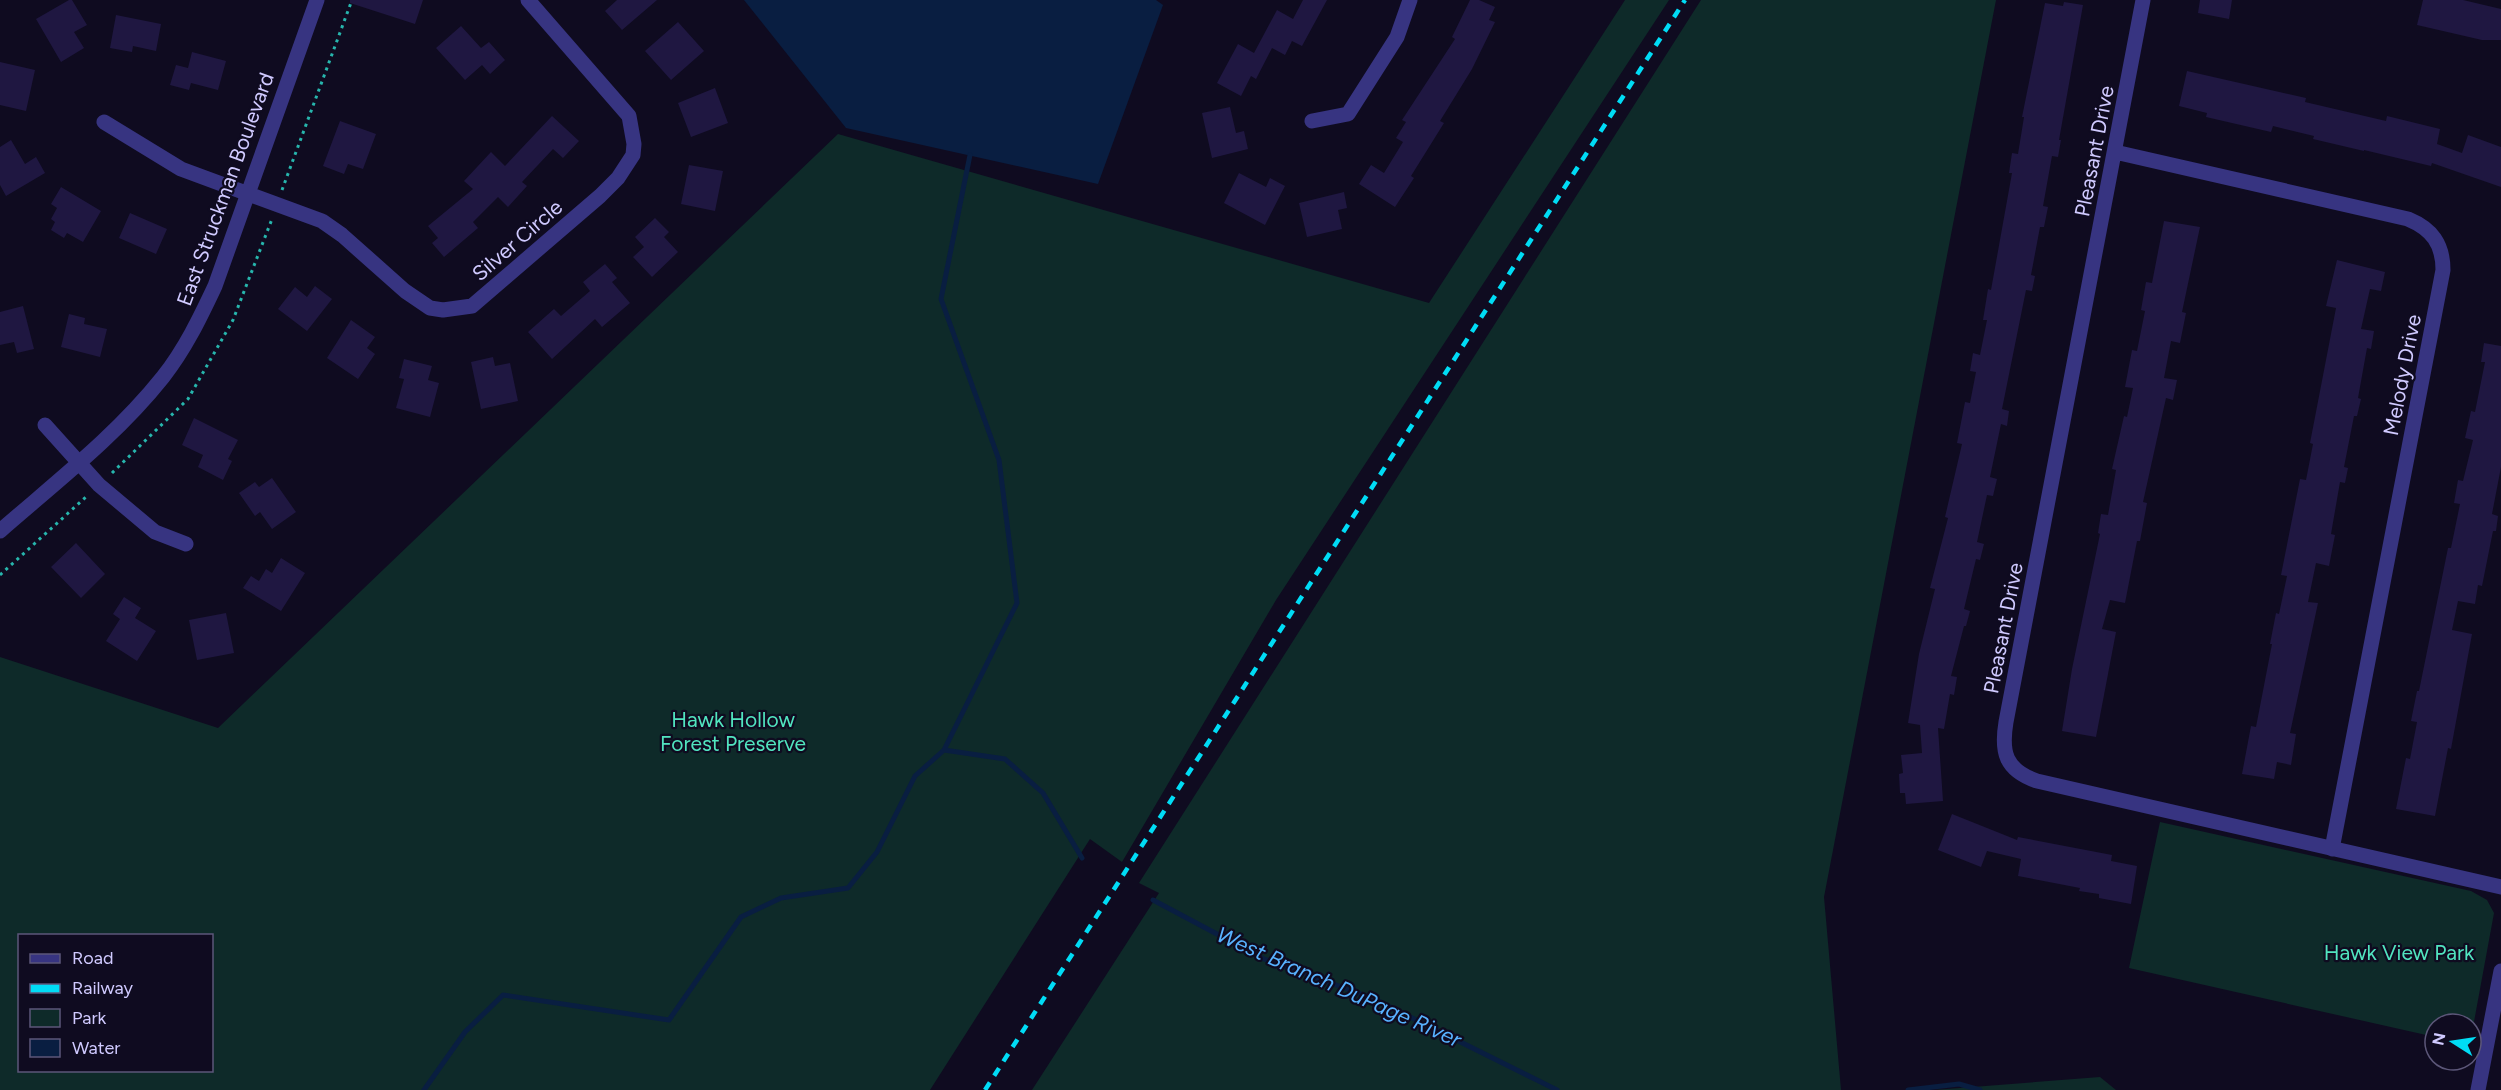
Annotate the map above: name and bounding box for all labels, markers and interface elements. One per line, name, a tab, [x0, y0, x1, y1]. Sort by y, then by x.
street label: East Struckman Boulevard	[171, 69, 279, 309]
street label: Pleasant Drive	[2069, 83, 2119, 219]
street label: Silver Circle	[467, 194, 567, 286]
street label: Melody Drive	[2378, 312, 2426, 438]
street label: Pleasant Drive	[1978, 560, 2028, 696]
park label: Hawk Hollow Forest Preserve	[660, 707, 806, 756]
water label: West Branch DuPage River	[1212, 921, 1467, 1054]
legend	[18, 934, 213, 1072]
park label: Hawk View Park	[2324, 940, 2475, 965]
text: Road	[72, 947, 113, 969]
text: Railway	[72, 977, 134, 999]
text: Park	[72, 1007, 107, 1029]
north arrow	[2423, 1012, 2483, 1072]
text: N	[2428, 1031, 2449, 1047]
text: Water	[72, 1037, 120, 1059]

